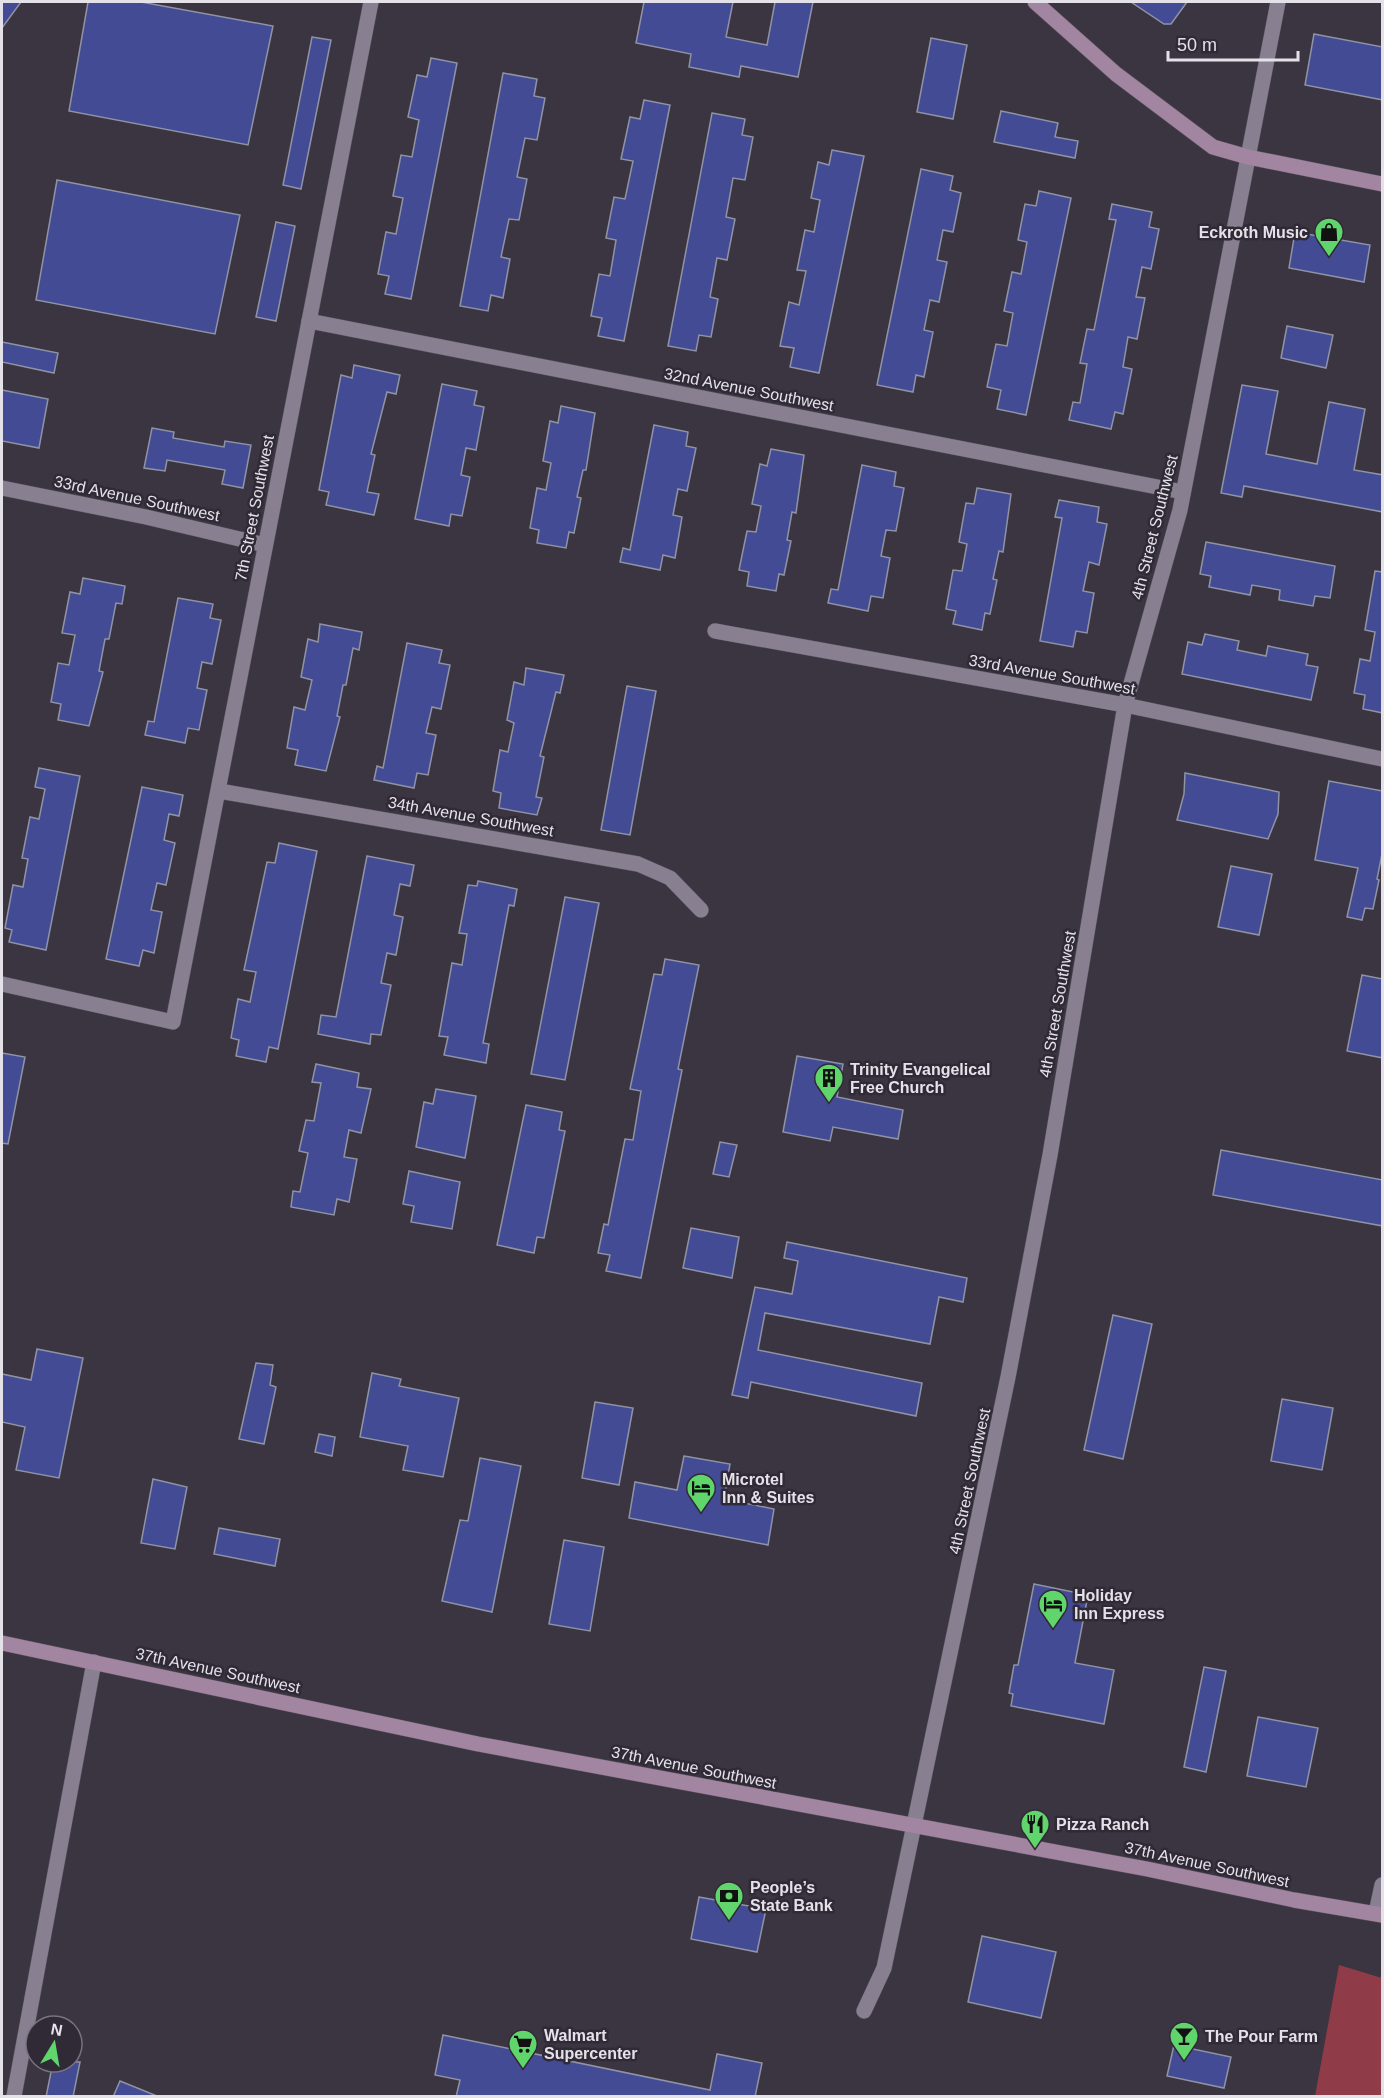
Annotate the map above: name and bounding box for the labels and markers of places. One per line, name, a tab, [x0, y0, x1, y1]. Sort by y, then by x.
shop icon: Eckroth Music	[1313, 216, 1345, 258]
place label: Eckroth Music	[1199, 224, 1308, 241]
place label: Trinity Evangelical Free Church	[850, 1061, 991, 1096]
building icon: Trinity Evangelical Free Church	[813, 1062, 845, 1104]
place label: Microtel Inn & Suites	[722, 1471, 815, 1506]
hotel icon: Microtel Inn & Suites	[685, 1472, 717, 1514]
place label: Holiday Inn Express	[1074, 1587, 1165, 1622]
hotel icon: Holiday Inn Express	[1037, 1588, 1069, 1630]
restaurant icon: Pizza Ranch	[1019, 1808, 1051, 1850]
place label: Pizza Ranch	[1056, 1816, 1149, 1833]
place label: People’s State Bank	[750, 1879, 833, 1914]
bank icon: People’s State Bank	[713, 1880, 745, 1922]
bar icon: The Pour Farm	[1168, 2020, 1200, 2062]
place label: Walmart Supercenter	[544, 2027, 637, 2062]
supermarket icon: Walmart Supercenter	[507, 2028, 539, 2070]
place label: The Pour Farm	[1205, 2028, 1318, 2045]

